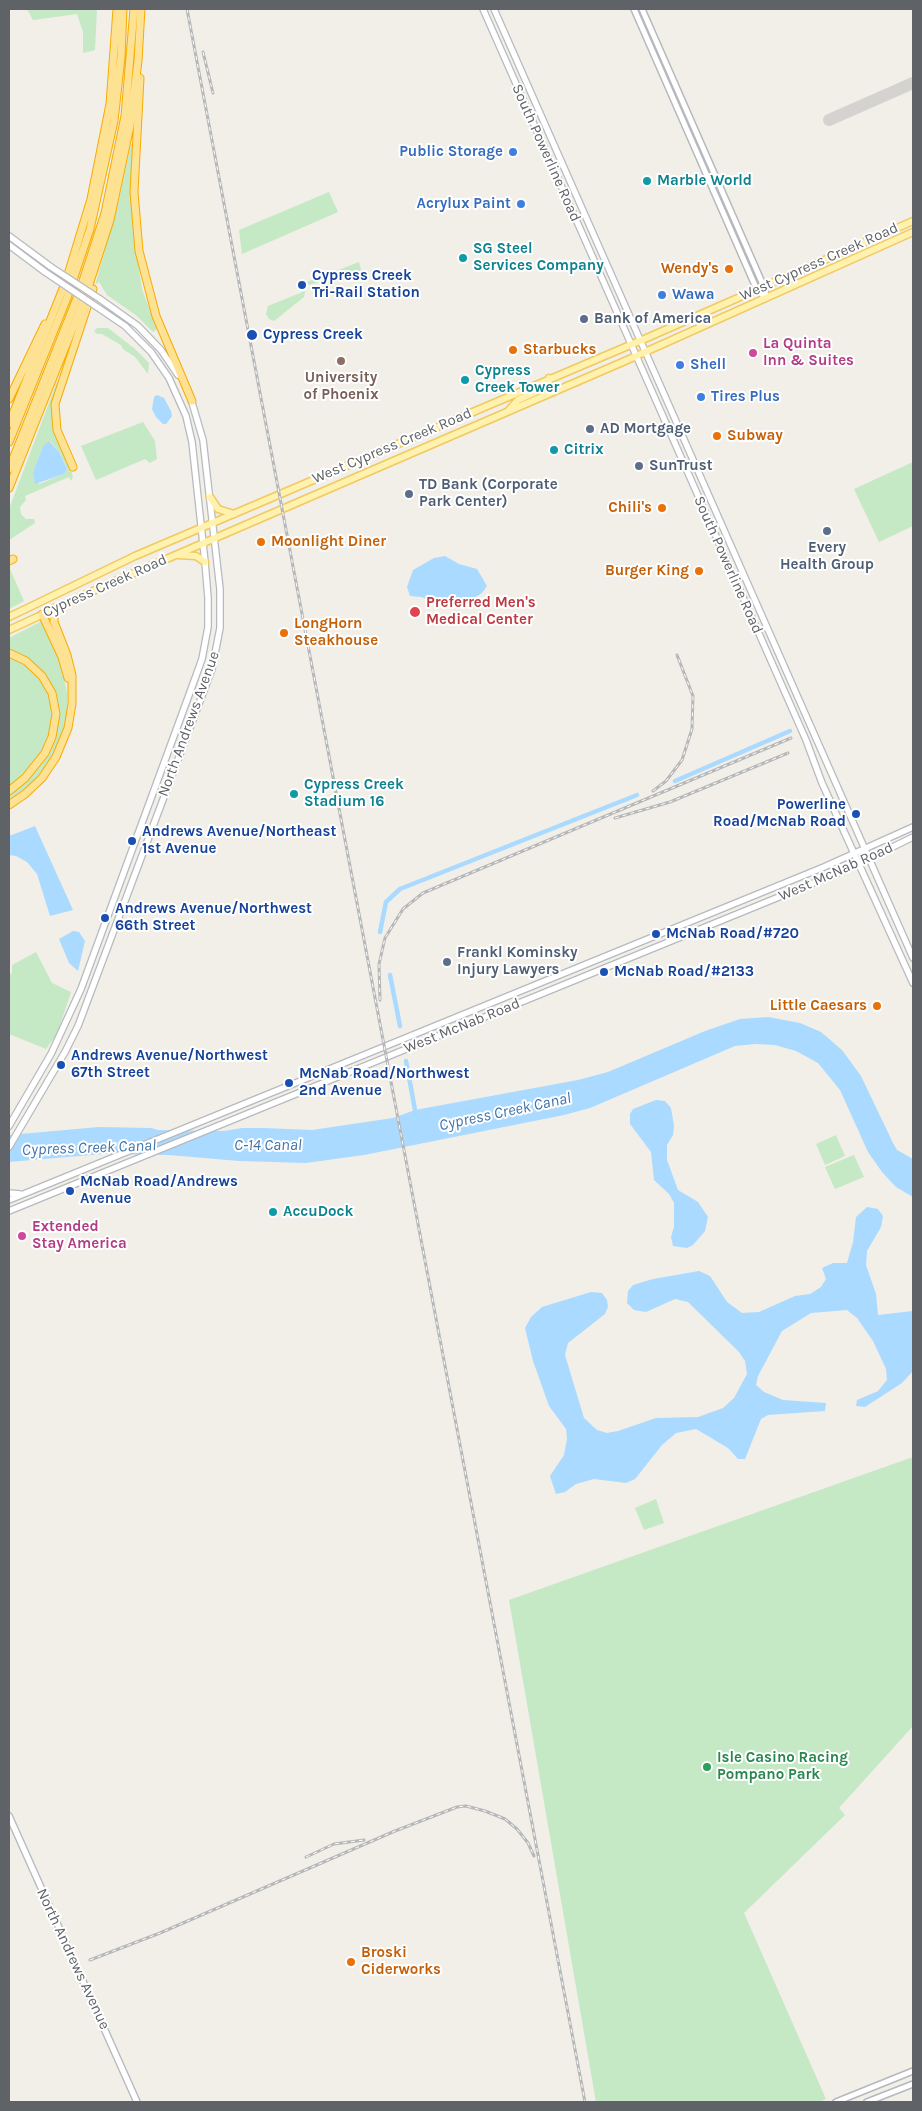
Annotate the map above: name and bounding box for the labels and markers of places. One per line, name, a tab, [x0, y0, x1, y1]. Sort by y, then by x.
place label: Public Storage	[399, 143, 503, 161]
marker: Public Storage	[507, 146, 519, 158]
place label: Marble World	[657, 172, 752, 190]
marker: Marble World	[641, 175, 653, 187]
place label: Acrylux Paint	[417, 195, 511, 213]
marker: Acrylux Paint	[515, 198, 527, 210]
place label: SG Steel Services Company	[473, 240, 604, 275]
marker: SG Steel Services Company	[457, 252, 469, 264]
place label: Wendy's	[661, 260, 719, 278]
marker: Wendy's	[723, 263, 735, 275]
place label: Cypress Creek Tri-Rail Station	[312, 267, 420, 302]
marker: Cypress Creek Tri-Rail Station	[296, 279, 308, 291]
place label: Wawa	[672, 286, 715, 304]
marker: Wawa	[656, 289, 668, 301]
place label: Bank of America	[594, 310, 711, 328]
marker: Bank of America	[578, 313, 590, 325]
place label: Cypress Creek	[263, 326, 363, 344]
marker: Cypress Creek	[245, 328, 259, 342]
place label: La Quinta Inn & Suites	[763, 335, 854, 370]
place label: Starbucks	[523, 341, 596, 359]
marker: Starbucks	[507, 344, 519, 356]
marker: La Quinta Inn & Suites	[747, 347, 759, 359]
marker: University of Phoenix	[335, 355, 347, 367]
place label: Shell	[690, 356, 726, 374]
marker: Shell	[674, 359, 686, 371]
place label: Cypress Creek Tower	[475, 362, 559, 397]
place label: University of Phoenix	[304, 369, 378, 404]
marker: Cypress Creek Tower	[459, 374, 471, 386]
place label: Tires Plus	[711, 388, 780, 406]
marker: Tires Plus	[695, 391, 707, 403]
place label: AD Mortgage	[600, 420, 691, 438]
marker: AD Mortgage	[584, 423, 596, 435]
place label: Subway	[727, 427, 783, 445]
marker: Subway	[711, 430, 723, 442]
place label: Citrix	[564, 441, 603, 459]
marker: Citrix	[548, 444, 560, 456]
place label: SunTrust	[649, 457, 713, 475]
marker: SunTrust	[633, 460, 645, 472]
place label: TD Bank (Corporate Park Center)	[419, 476, 558, 511]
marker: TD Bank (Corporate Park Center)	[403, 488, 415, 500]
place label: Chili's	[608, 499, 652, 517]
marker: Chili's	[656, 502, 668, 514]
marker: Every Health Group	[821, 525, 833, 537]
place label: Moonlight Diner	[271, 533, 386, 551]
marker: Moonlight Diner	[255, 536, 267, 548]
place label: Every Health Group	[780, 539, 874, 574]
place label: Burger King	[605, 562, 689, 580]
marker: Burger King	[693, 565, 705, 577]
place label: Preferred Men's Medical Center	[426, 594, 536, 629]
marker: Preferred Men's Medical Center	[408, 605, 422, 619]
place label: LongHorn Steakhouse	[294, 615, 378, 650]
marker: LongHorn Steakhouse	[278, 627, 290, 639]
place label: Cypress Creek Stadium 16	[304, 776, 404, 811]
marker: Cypress Creek Stadium 16	[288, 788, 300, 800]
place label: Powerline Road/McNab Road	[713, 796, 846, 831]
marker: Powerline Road/McNab Road	[850, 808, 862, 820]
place label: Andrews Avenue/Northeast 1st Avenue	[142, 823, 336, 858]
marker: Andrews Avenue/Northeast 1st Avenue	[126, 835, 138, 847]
place label: Andrews Avenue/Northwest 66th Street	[115, 900, 312, 935]
marker: Andrews Avenue/Northwest 66th Street	[99, 912, 111, 924]
place label: McNab Road/#720	[666, 925, 799, 943]
marker: McNab Road/#720	[650, 928, 662, 940]
place label: Frankl Kominsky Injury Lawyers	[457, 944, 577, 979]
marker: Frankl Kominsky Injury Lawyers	[441, 956, 453, 968]
place label: McNab Road/#2133	[614, 963, 754, 981]
marker: McNab Road/#2133	[598, 966, 610, 978]
place label: Little Caesars	[770, 997, 867, 1015]
marker: Little Caesars	[871, 1000, 883, 1012]
place label: Andrews Avenue/Northwest 67th Street	[71, 1047, 268, 1082]
marker: Andrews Avenue/Northwest 67th Street	[55, 1059, 67, 1071]
place label: McNab Road/Northwest 2nd Avenue	[299, 1065, 469, 1100]
marker: McNab Road/Northwest 2nd Avenue	[283, 1077, 295, 1089]
place label: McNab Road/Andrews Avenue	[80, 1173, 238, 1208]
marker: McNab Road/Andrews Avenue	[64, 1185, 76, 1197]
place label: AccuDock	[283, 1203, 353, 1221]
marker: AccuDock	[267, 1206, 279, 1218]
place label: Extended Stay America	[32, 1218, 127, 1253]
marker: Extended Stay America	[16, 1230, 28, 1242]
place label: Isle Casino Racing Pompano Park	[717, 1749, 848, 1784]
marker: Isle Casino Racing Pompano Park	[701, 1761, 713, 1773]
place label: Broski Ciderworks	[361, 1944, 441, 1979]
marker: Broski Ciderworks	[345, 1956, 357, 1968]

